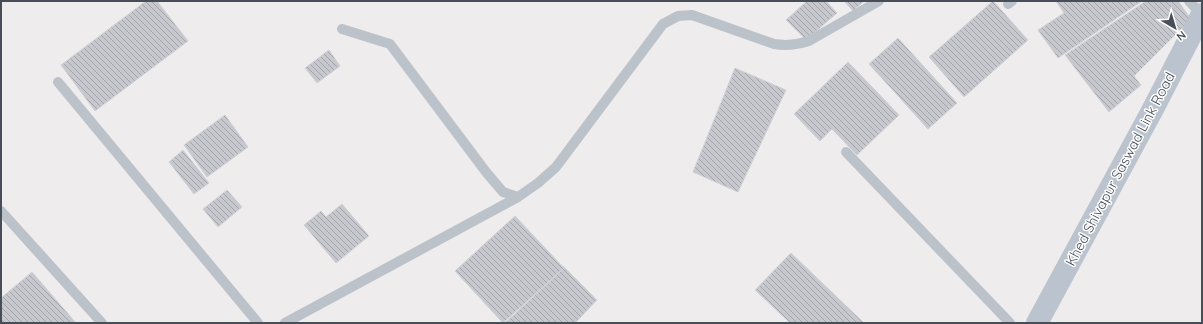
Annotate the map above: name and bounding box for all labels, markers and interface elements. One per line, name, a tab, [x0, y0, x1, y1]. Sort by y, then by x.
north arrow	[1155, 8, 1195, 48]
text: N	[1174, 28, 1189, 44]
street label: Khed Shivapur Saswad Link Road	[1061, 69, 1179, 269]

